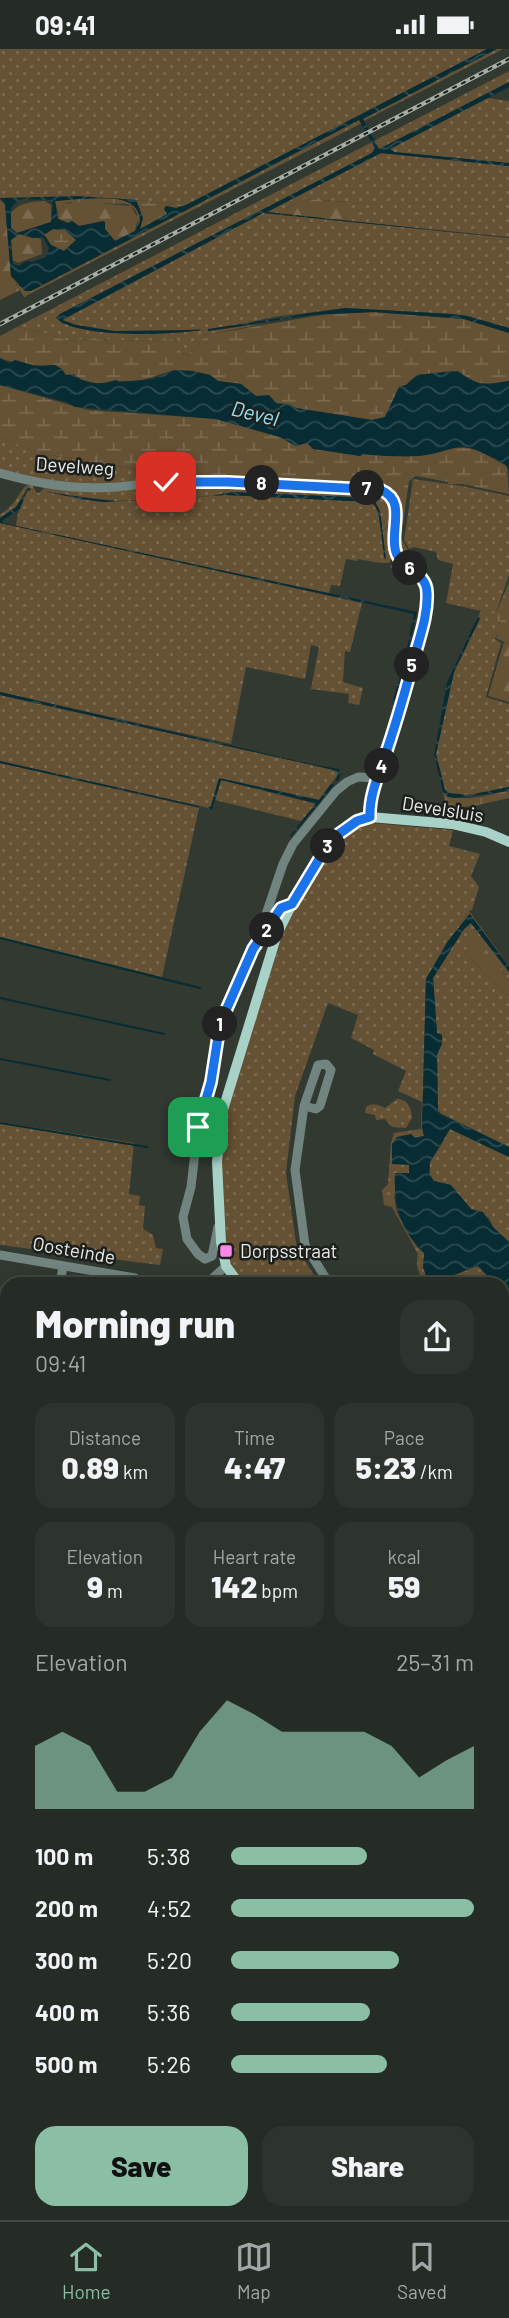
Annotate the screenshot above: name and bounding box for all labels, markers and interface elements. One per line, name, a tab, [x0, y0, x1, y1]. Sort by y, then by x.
text: 09:41	[35, 9, 96, 40]
water label: Devel	[229, 395, 282, 431]
street label: Develweg	[35, 451, 115, 480]
pin	[136, 452, 196, 512]
icon: check	[147, 463, 185, 501]
pin: 8	[244, 465, 280, 501]
text: 8	[256, 471, 267, 494]
pin: 7	[350, 471, 384, 506]
text: 7	[362, 476, 371, 499]
pin: 6	[392, 551, 428, 585]
text: 6	[404, 556, 415, 579]
pin: 5	[394, 647, 430, 683]
text: 5	[406, 653, 417, 676]
pin: 4	[364, 749, 400, 783]
text: 4	[376, 754, 387, 777]
street label: Develsluis	[401, 791, 486, 826]
pin: 3	[310, 829, 346, 863]
text: 3	[322, 834, 333, 857]
pin: 2	[250, 913, 284, 947]
text: 2	[261, 918, 272, 941]
pin: 1	[202, 1007, 238, 1041]
text: 1	[216, 1012, 223, 1035]
pin	[168, 1097, 228, 1157]
icon: arrive	[179, 1108, 217, 1146]
street label: Oosteinde	[31, 1231, 117, 1268]
place label: Dorpsstraat	[240, 1239, 338, 1262]
marker: Dorpsstraat	[218, 1243, 234, 1259]
text: Morning run	[35, 1300, 235, 1346]
button: share	[400, 1300, 474, 1374]
text: 09:41	[35, 1349, 86, 1377]
text: Distance	[69, 1426, 141, 1449]
text: Time	[234, 1426, 275, 1449]
text: Pace	[384, 1426, 425, 1449]
text: 0.89	[61, 1449, 119, 1485]
text: 4:47	[224, 1449, 285, 1485]
text: 5:23	[356, 1449, 416, 1485]
text: km	[119, 1460, 148, 1483]
text: /km	[416, 1460, 453, 1483]
text: Elevation	[67, 1545, 143, 1568]
text: Heart rate	[213, 1545, 296, 1568]
text: kcal	[388, 1545, 421, 1568]
text: 9	[87, 1568, 103, 1604]
text: 142	[211, 1568, 258, 1604]
text: 59	[388, 1568, 420, 1604]
text: m	[103, 1579, 123, 1602]
text: bpm	[258, 1579, 298, 1602]
text: Elevation	[35, 1648, 128, 1676]
text: 25–31 m	[396, 1648, 474, 1676]
text: 100 m	[35, 1842, 93, 1870]
text: 5:38	[147, 1842, 190, 1870]
text: 200 m	[35, 1894, 98, 1922]
text: 4:52	[147, 1894, 192, 1922]
text: 300 m	[35, 1946, 97, 1974]
text: 5:20	[147, 1946, 192, 1974]
text: 400 m	[35, 1998, 99, 2026]
text: 5:36	[147, 1998, 190, 2026]
text: 500 m	[35, 2050, 97, 2078]
text: 5:26	[147, 2050, 191, 2078]
button: Save	[35, 2126, 248, 2206]
button: Share	[262, 2126, 474, 2206]
tab: Home	[62, 2238, 111, 2303]
tab: Map	[235, 2238, 273, 2303]
tab: Saved	[397, 2238, 447, 2303]

